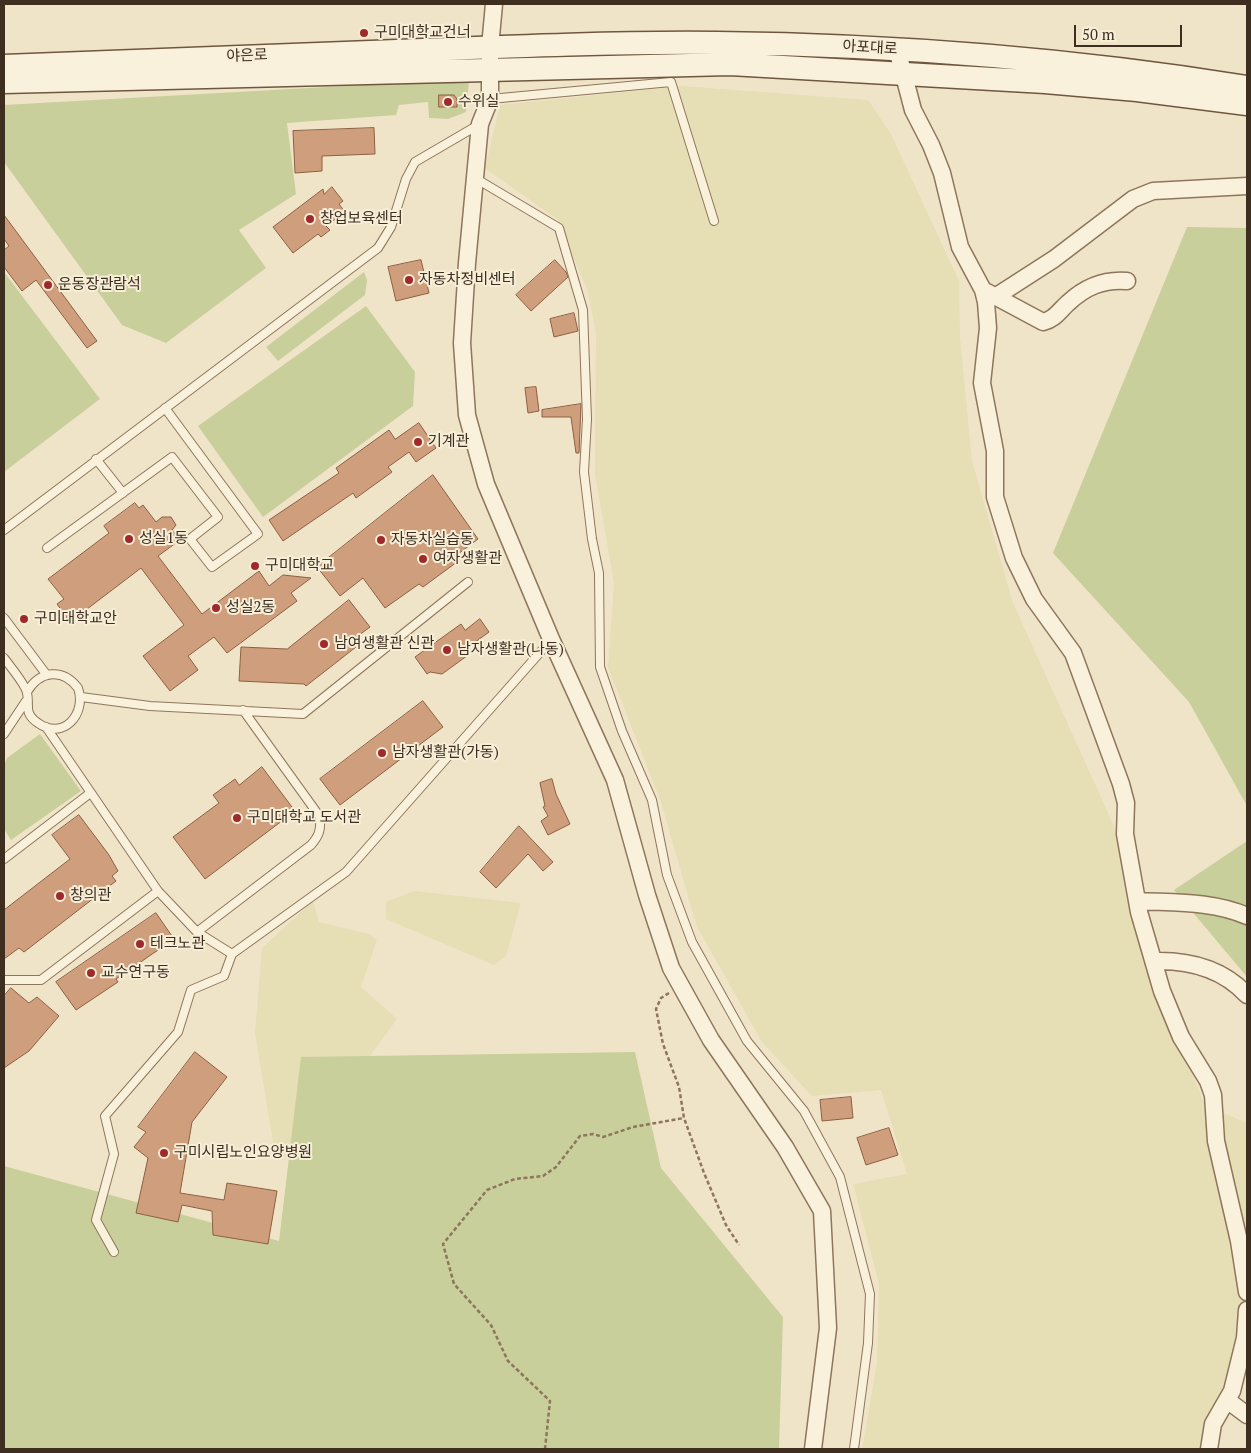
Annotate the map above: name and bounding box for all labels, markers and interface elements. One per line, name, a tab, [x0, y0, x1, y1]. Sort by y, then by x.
scale bar	[1076, 15, 1184, 47]
place label: 구미대학교건너	[374, 24, 471, 42]
text: 50 m	[1082, 24, 1115, 44]
marker: 구미대학교건너	[358, 27, 370, 39]
street label: 아포대로	[842, 38, 898, 58]
street label: 야은로	[226, 46, 268, 66]
place label: 수위실	[458, 93, 499, 111]
marker: 수위실	[442, 96, 454, 108]
place label: 창업보육센터	[320, 210, 403, 228]
marker: 창업보육센터	[304, 213, 316, 225]
place label: 자동차정비센터	[419, 271, 516, 289]
marker: 자동차정비센터	[403, 274, 415, 286]
place label: 운동장관람석	[58, 276, 141, 294]
marker: 운동장관람석	[42, 279, 54, 291]
place label: 기계관	[428, 433, 469, 451]
marker: 기계관	[412, 436, 424, 448]
place label: 성실1동	[139, 530, 188, 548]
place label: 자동차실습동	[391, 531, 474, 549]
marker: 성실1동	[123, 533, 135, 545]
marker: 자동차실습동	[375, 534, 387, 546]
place label: 여자생활관	[433, 550, 502, 568]
marker: 여자생활관	[417, 553, 429, 565]
place label: 구미대학교	[265, 557, 334, 575]
marker: 구미대학교	[249, 560, 261, 572]
place label: 성실2동	[226, 599, 275, 617]
marker: 성실2동	[210, 602, 222, 614]
place label: 구미대학교안	[34, 610, 117, 628]
marker: 구미대학교안	[18, 613, 30, 625]
place label: 남여생활관 신관	[334, 635, 434, 653]
marker: 남여생활관 신관	[318, 638, 330, 650]
place label: 남자생활관(나동)	[457, 641, 564, 659]
marker: 남자생활관(나동)	[441, 644, 453, 656]
place label: 남자생활관(가동)	[392, 744, 499, 762]
marker: 남자생활관(가동)	[376, 747, 388, 759]
place label: 구미대학교 도서관	[247, 809, 361, 827]
marker: 구미대학교 도서관	[231, 812, 243, 824]
place label: 창의관	[70, 887, 111, 905]
marker: 창의관	[54, 890, 66, 902]
place label: 테크노관	[150, 935, 205, 953]
marker: 테크노관	[134, 938, 146, 950]
place label: 교수연구동	[101, 964, 170, 982]
marker: 교수연구동	[85, 967, 97, 979]
place label: 구미시립노인요양병원	[174, 1144, 312, 1162]
marker: 구미시립노인요양병원	[158, 1147, 170, 1159]

